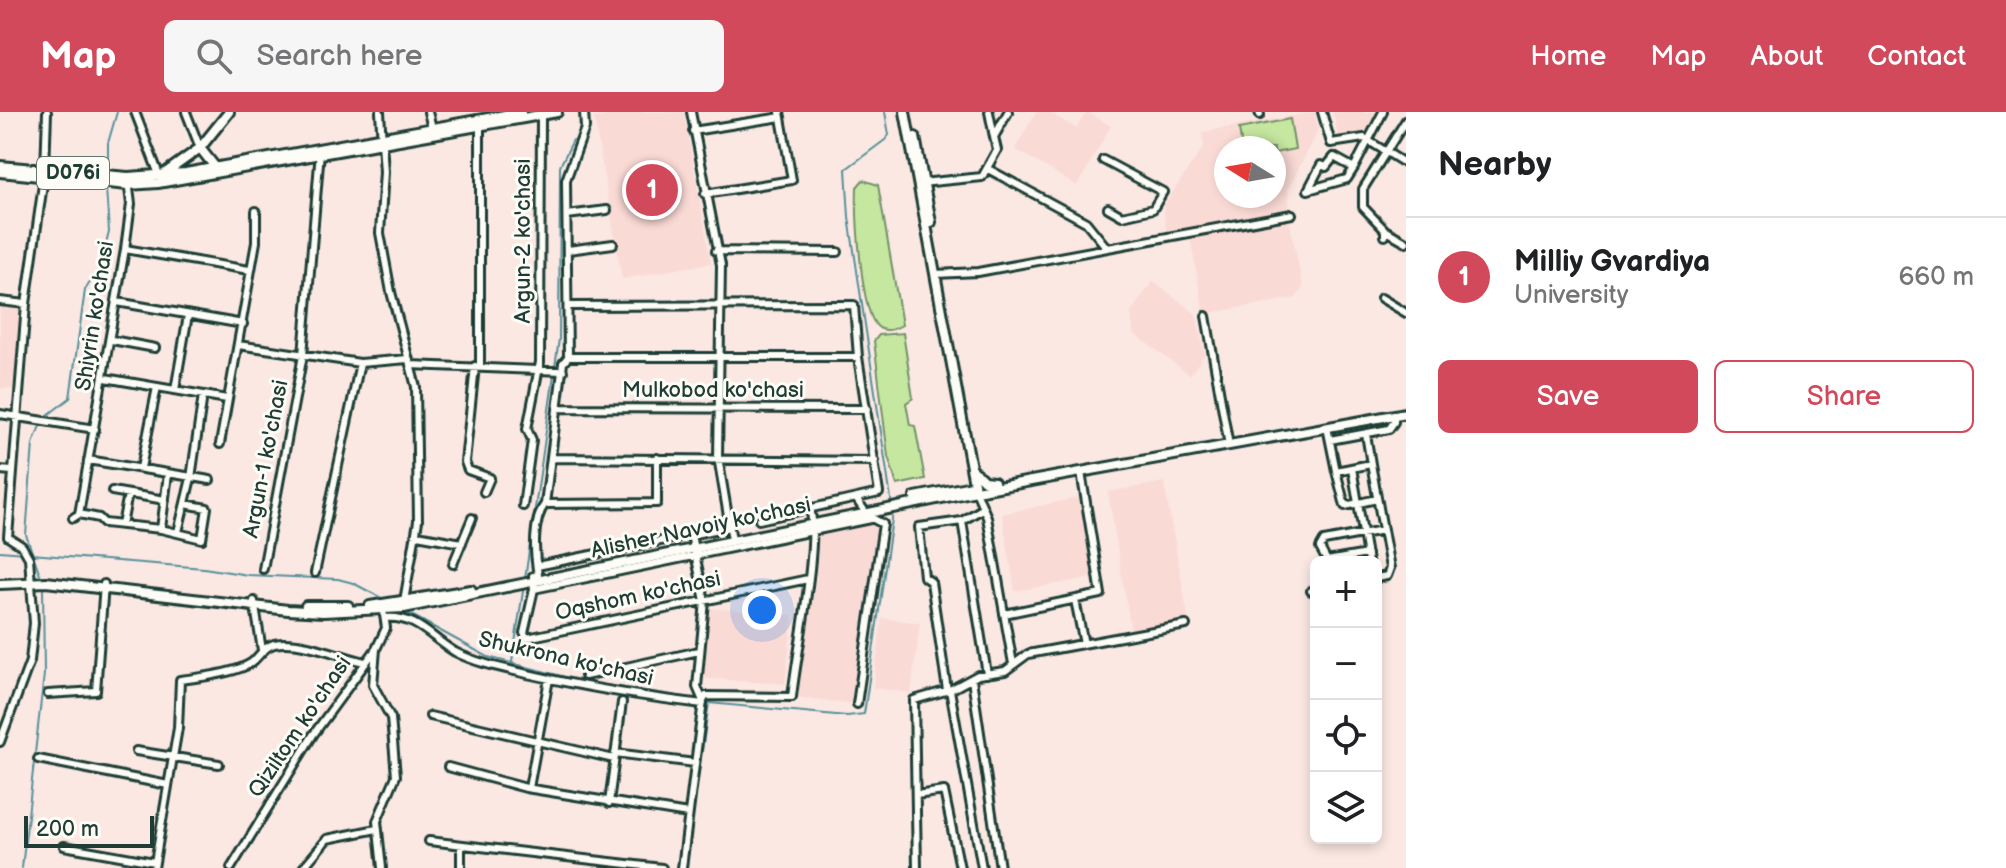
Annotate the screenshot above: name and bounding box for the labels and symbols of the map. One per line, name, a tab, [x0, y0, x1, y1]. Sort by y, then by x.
north arrow	[1214, 136, 1286, 208]
road number: D076i	[37, 157, 109, 189]
street label: Argun-2 ko'chasi	[510, 159, 537, 323]
pin: 1	[626, 160, 678, 220]
street label: Shiyrin ko'chasi	[70, 239, 120, 393]
street label: Mulkobod ko'chasi	[622, 377, 804, 404]
street label: Argun-1 ko'chasi	[237, 378, 295, 540]
street label: Alisher Navoiy ko'chasi	[588, 491, 814, 565]
street label: Oqshom ko'chasi	[553, 565, 723, 627]
your location	[742, 590, 782, 630]
street label: Shukrona ko'chasi	[476, 626, 656, 692]
street label: Qiziltom ko'chasi	[243, 651, 357, 803]
scale bar	[24, 812, 154, 848]

